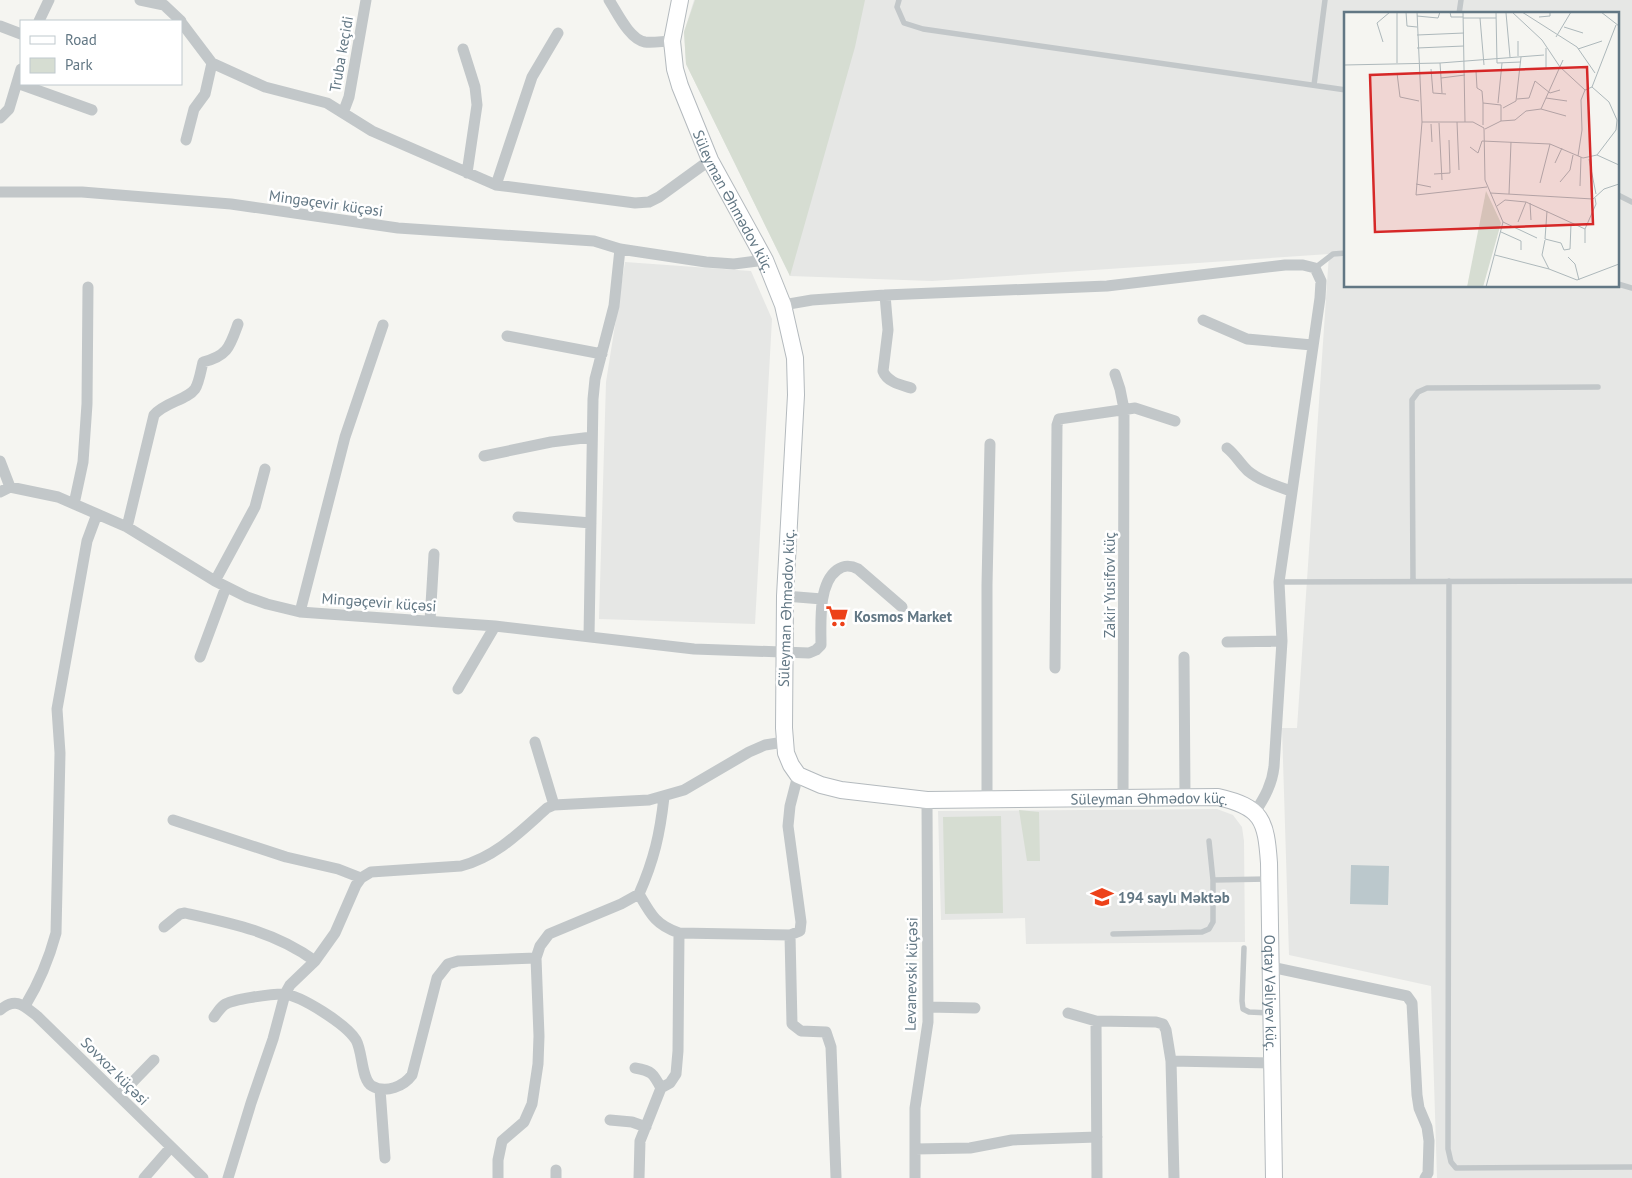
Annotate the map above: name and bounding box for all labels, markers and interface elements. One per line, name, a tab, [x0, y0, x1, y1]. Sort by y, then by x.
inset map	[1344, 12, 1620, 288]
street label: Truba keçidi	[325, 15, 357, 93]
legend	[20, 20, 182, 85]
text: Road	[65, 30, 97, 49]
text: Park	[65, 55, 93, 74]
street label: Süleyman Əhmədov küç.	[689, 127, 779, 275]
street label: Mingəçevir küçəsi	[268, 186, 384, 220]
street label: Süleyman Əhmədov küç.	[774, 528, 798, 688]
street label: Zakir Yusifov küç	[1100, 532, 1119, 638]
street label: Mingəçevir küçəsi	[321, 589, 437, 615]
supermarket icon: Kosmos Market	[824, 603, 850, 629]
place label: Kosmos Market	[854, 607, 953, 626]
street label: Süleyman Əhmədov küç.	[1070, 787, 1231, 809]
school or university icon: 194 saylı Məktəb	[1089, 884, 1115, 910]
place label: 194 saylı Məktəb	[1118, 888, 1230, 907]
street label: Levanevski küçəsi	[901, 917, 921, 1031]
street label: Oqtay Vəliyev küç.	[1261, 935, 1281, 1051]
street label: Sovxoz küçəsi	[77, 1033, 153, 1109]

